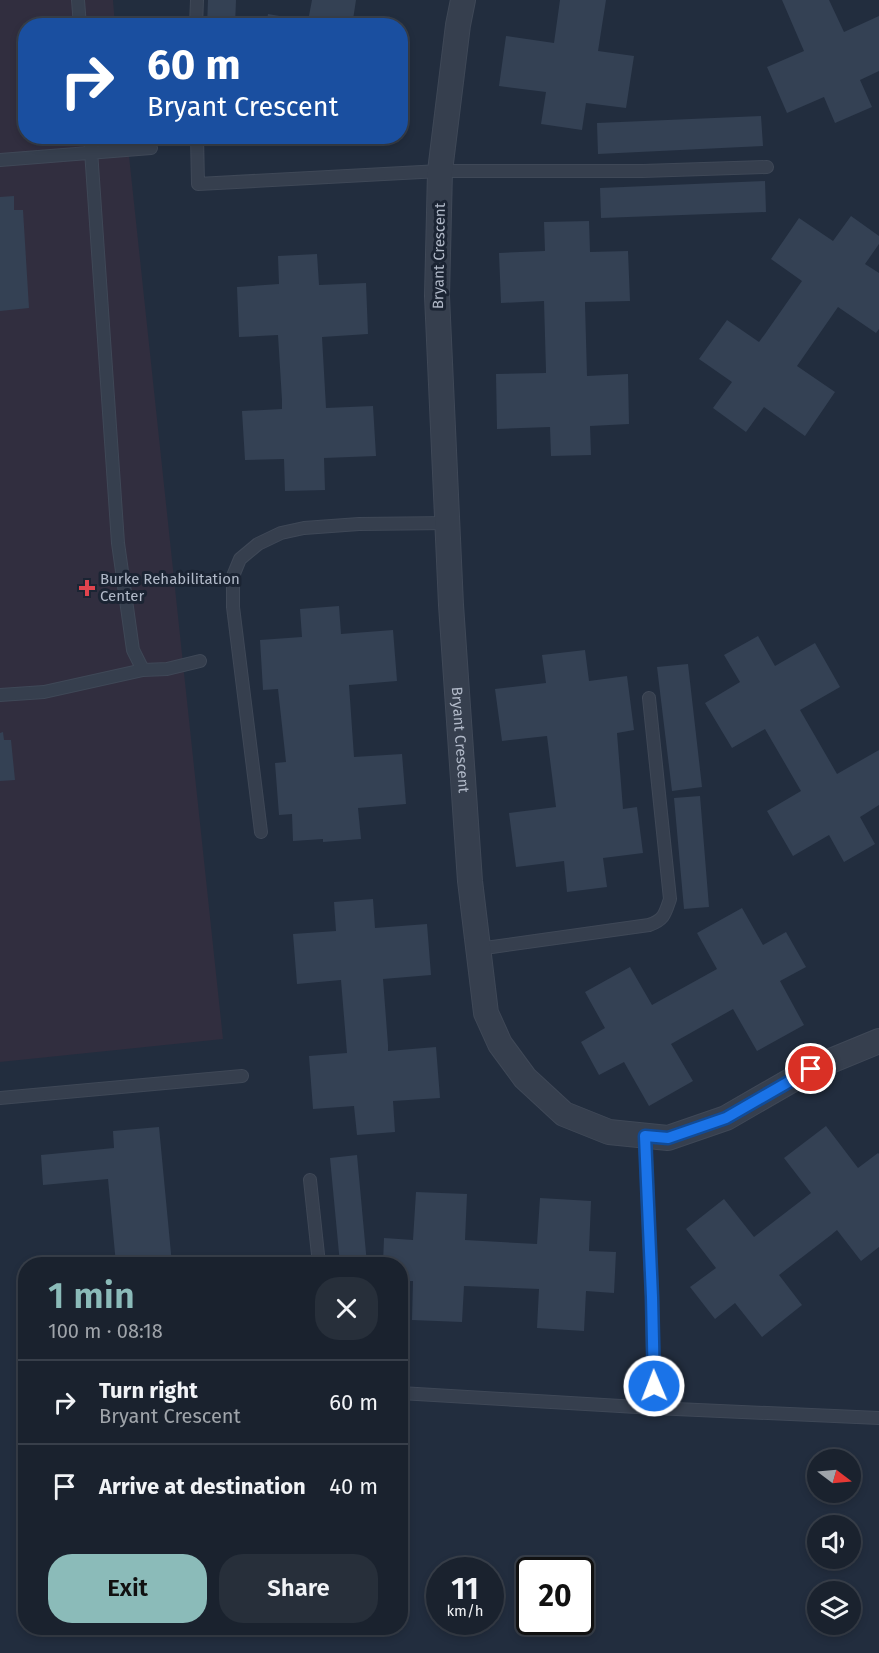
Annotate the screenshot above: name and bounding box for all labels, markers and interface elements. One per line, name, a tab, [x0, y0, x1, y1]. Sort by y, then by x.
text: 60 m	[147, 40, 241, 90]
icon: right	[48, 42, 126, 120]
text: Bryant Crescent	[147, 91, 338, 123]
street label: Bryant Crescent	[429, 202, 449, 309]
place label: Burke Rehabilitation Center	[100, 570, 240, 605]
marker: Burke Rehabilitation Center	[78, 579, 96, 597]
street label: Bryant Crescent	[448, 686, 473, 794]
pin	[785, 1043, 836, 1094]
icon: arrive	[794, 1052, 827, 1085]
text: 1 min	[48, 1274, 135, 1318]
button: close	[315, 1277, 378, 1340]
text: 100 m · 08:18	[48, 1319, 163, 1343]
position arrow	[622, 1354, 686, 1418]
text: Turn right	[99, 1377, 198, 1404]
icon: right	[48, 1386, 81, 1419]
text: 60 m	[329, 1389, 378, 1416]
text: Bryant Crescent	[99, 1404, 241, 1428]
north arrow	[807, 1449, 861, 1503]
map controls	[807, 1449, 861, 1635]
icon: arrive	[48, 1470, 81, 1503]
text: Arrive at destination	[99, 1473, 306, 1500]
text: 40 m	[329, 1473, 378, 1500]
button: sound	[807, 1515, 861, 1569]
button: Exit	[48, 1554, 207, 1623]
button: Share	[219, 1554, 378, 1623]
speed limit sign: 20	[516, 1557, 594, 1635]
text: 11	[451, 1571, 479, 1607]
button: layers	[807, 1581, 861, 1635]
text: km/h	[446, 1602, 484, 1620]

